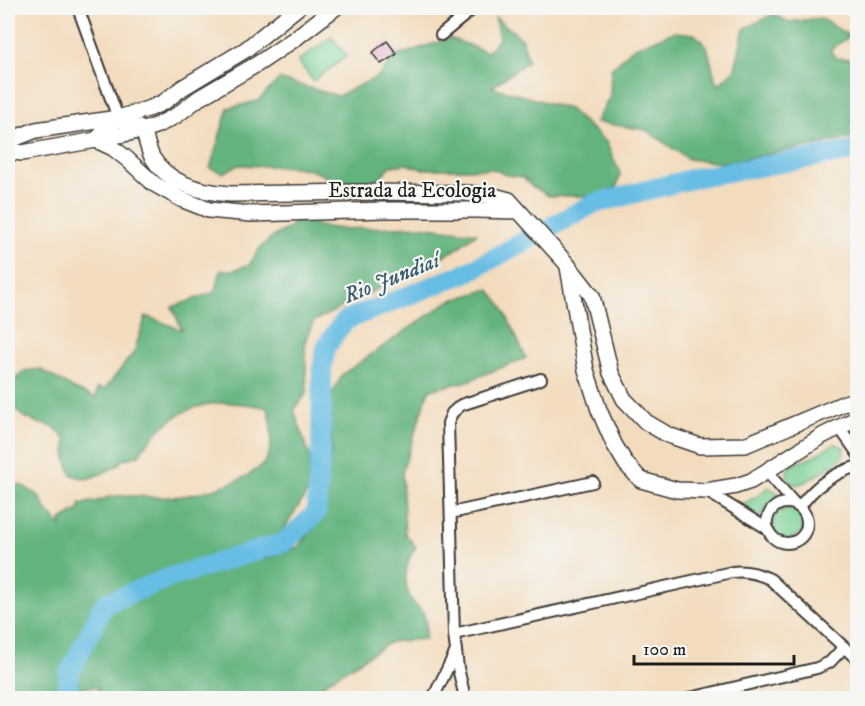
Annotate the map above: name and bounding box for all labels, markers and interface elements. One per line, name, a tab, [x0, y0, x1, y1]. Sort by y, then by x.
street label: Estrada da Ecologia	[328, 178, 496, 204]
water label: Rio Jundiaí	[339, 245, 447, 310]
scale bar	[634, 628, 794, 666]
text: 100 m	[643, 639, 686, 661]

